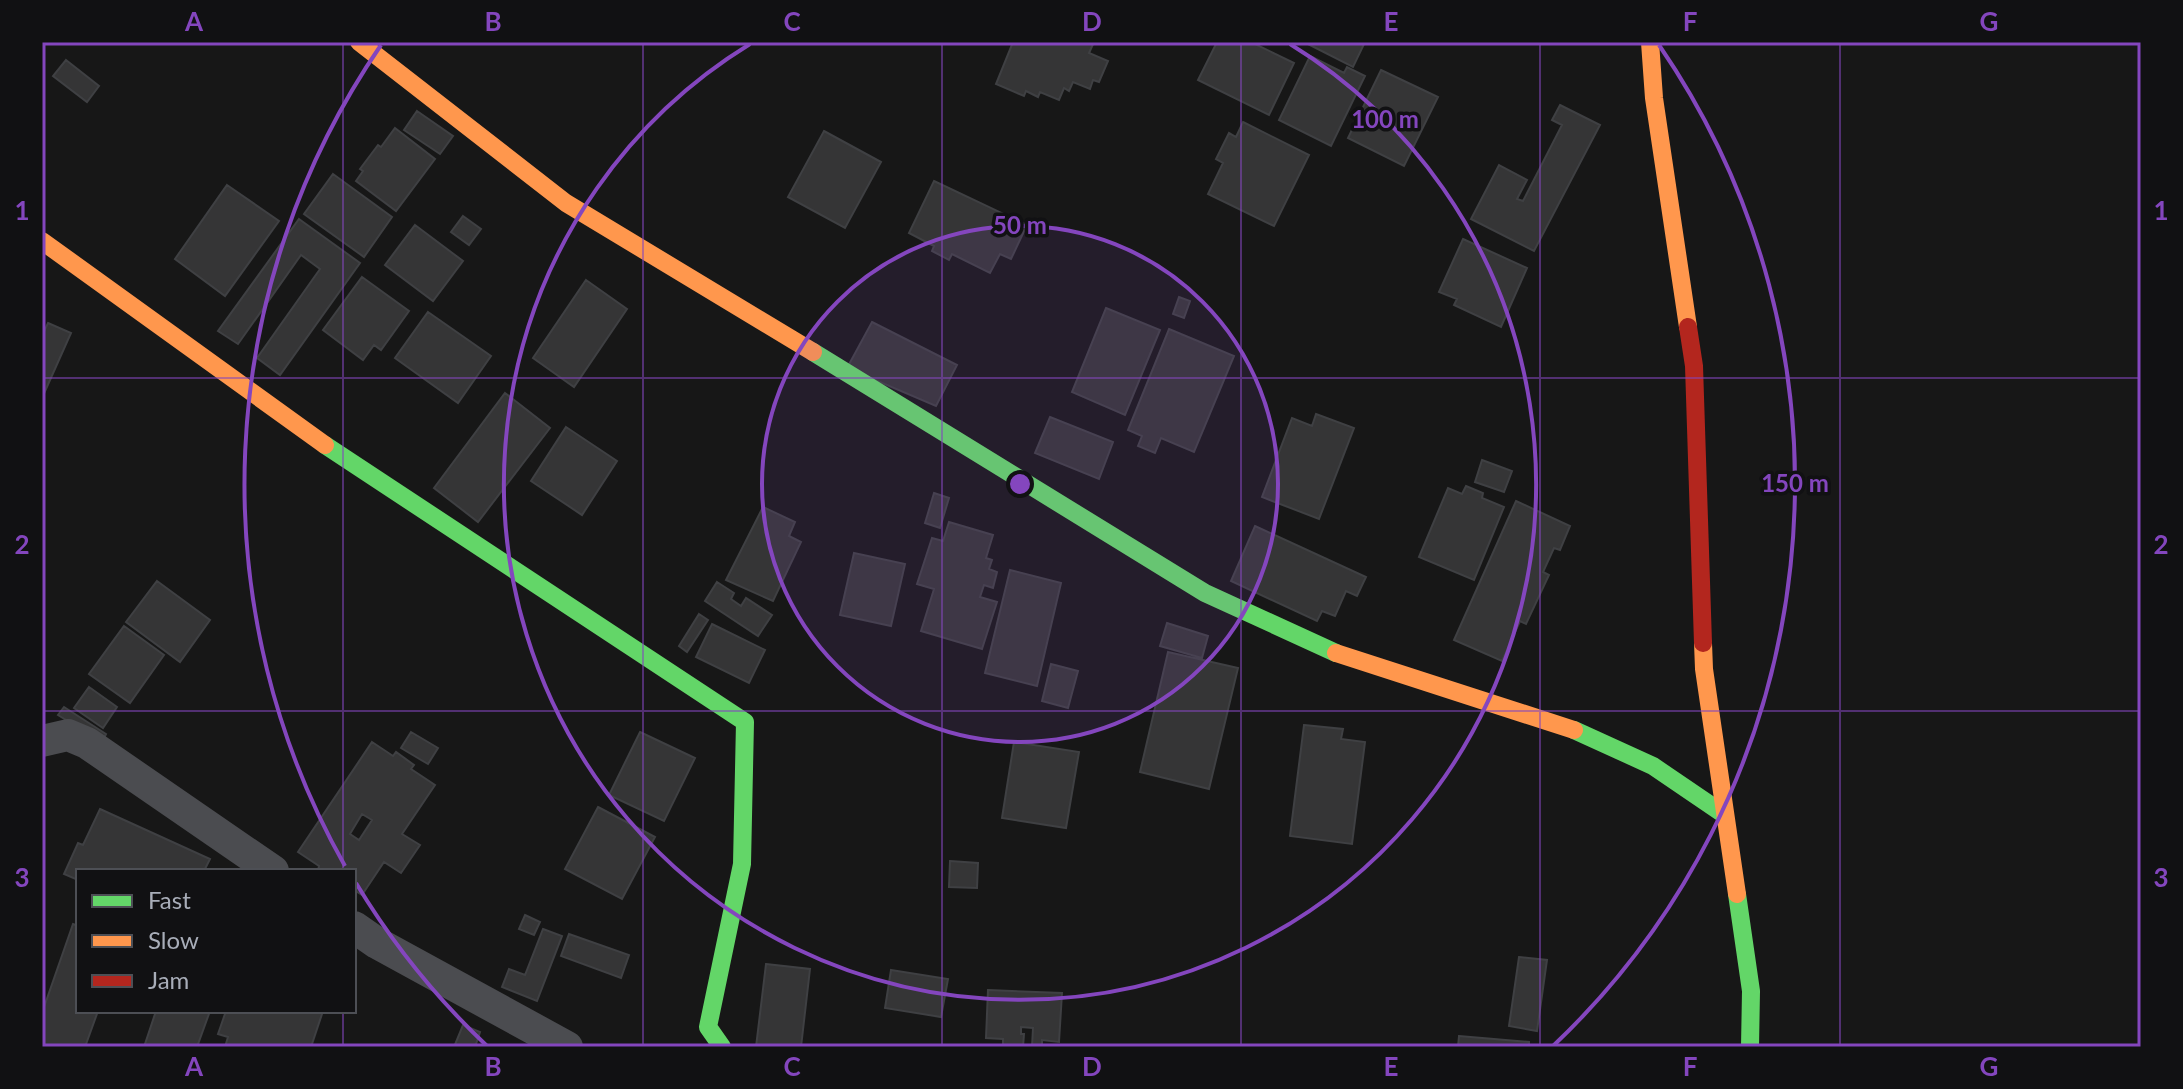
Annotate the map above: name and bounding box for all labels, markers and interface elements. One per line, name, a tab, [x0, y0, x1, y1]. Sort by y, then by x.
text: A	[184, 5, 204, 37]
text: B	[484, 5, 502, 37]
text: C	[783, 5, 801, 37]
text: D	[1082, 5, 1102, 37]
text: E	[1384, 5, 1398, 37]
text: F	[1683, 5, 1697, 37]
text: G	[1980, 5, 1998, 37]
text: 100 m	[1351, 104, 1419, 133]
text: 1	[14, 194, 30, 226]
text: 1	[2153, 194, 2169, 226]
text: 50 m	[993, 210, 1047, 239]
text: 150 m	[1761, 468, 1829, 497]
centre of rings	[1006, 470, 1034, 498]
text: 2	[14, 528, 30, 560]
text: 2	[2153, 528, 2169, 560]
text: 3	[14, 861, 30, 893]
text: 3	[2153, 861, 2169, 893]
legend	[76, 869, 356, 1013]
text: Fast	[148, 885, 191, 914]
text: Slow	[148, 925, 199, 954]
text: Jam	[148, 965, 189, 994]
text: A	[184, 1050, 204, 1082]
text: B	[484, 1050, 502, 1082]
text: C	[783, 1050, 801, 1082]
text: D	[1082, 1050, 1102, 1082]
text: E	[1384, 1050, 1398, 1082]
text: F	[1683, 1050, 1697, 1082]
text: G	[1980, 1050, 1998, 1082]

